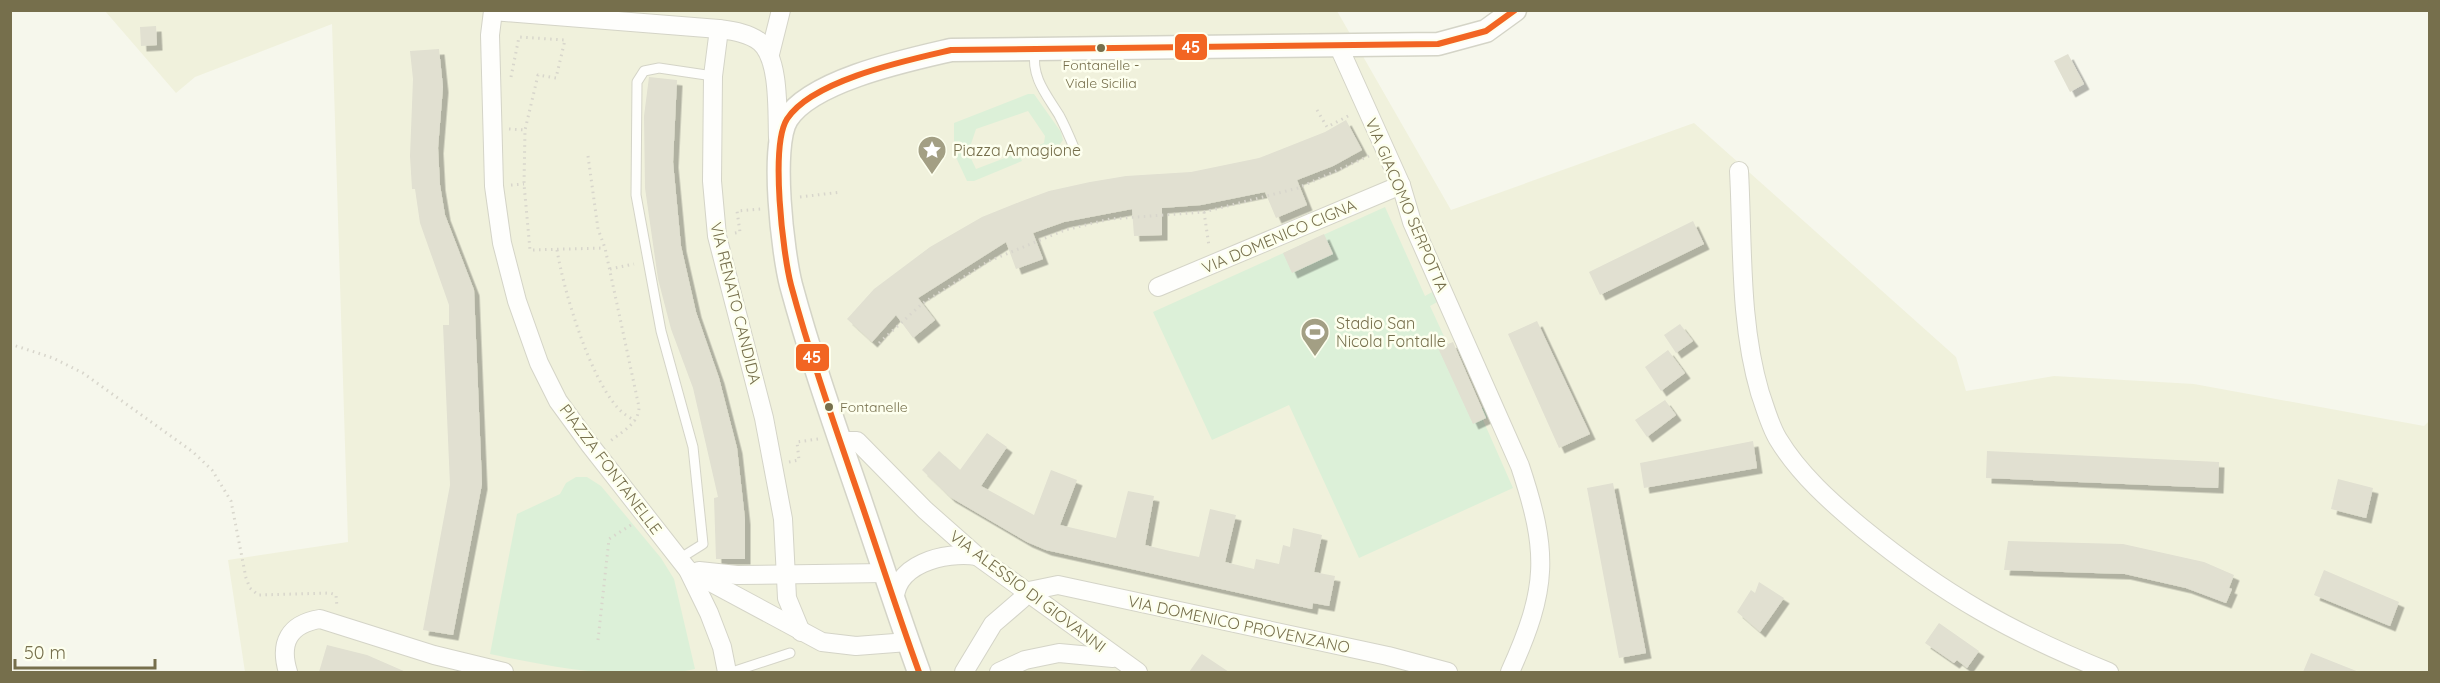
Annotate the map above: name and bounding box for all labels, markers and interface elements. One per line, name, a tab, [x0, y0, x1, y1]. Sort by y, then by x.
line badge: 45	[1174, 33, 1208, 61]
text: 45	[1182, 37, 1200, 57]
marker: Fontanelle - Viale Sicilia	[1095, 42, 1107, 54]
place label: Fontanelle - Viale Sicilia	[1063, 56, 1140, 92]
street label: VIA GIACOMO SERPOTTA	[1361, 115, 1453, 295]
place icon: Piazza Amagione	[916, 134, 948, 176]
place label: Piazza Amagione	[953, 140, 1081, 160]
street label: VIA DOMENICO CIGNA	[1199, 194, 1359, 278]
street label: VIA RENATO CANDIDA	[706, 220, 766, 386]
place label: Stadio San Nicola Fontalle	[1336, 313, 1446, 351]
sports icon: Stadio San Nicola Fontalle	[1299, 316, 1331, 358]
line badge: 45	[795, 343, 830, 372]
text: 45	[803, 347, 821, 367]
place label: Fontanelle	[840, 398, 908, 416]
street label: PIAZZA FONTANELLE	[555, 400, 667, 538]
marker: Fontanelle	[823, 401, 835, 413]
street label: VIA ALESSIO DI GIOVANNI	[946, 526, 1110, 656]
street label: VIA DOMENICO PROVENZANO	[1126, 591, 1352, 657]
scale bar	[15, 632, 154, 670]
text: 50 m	[24, 641, 66, 664]

